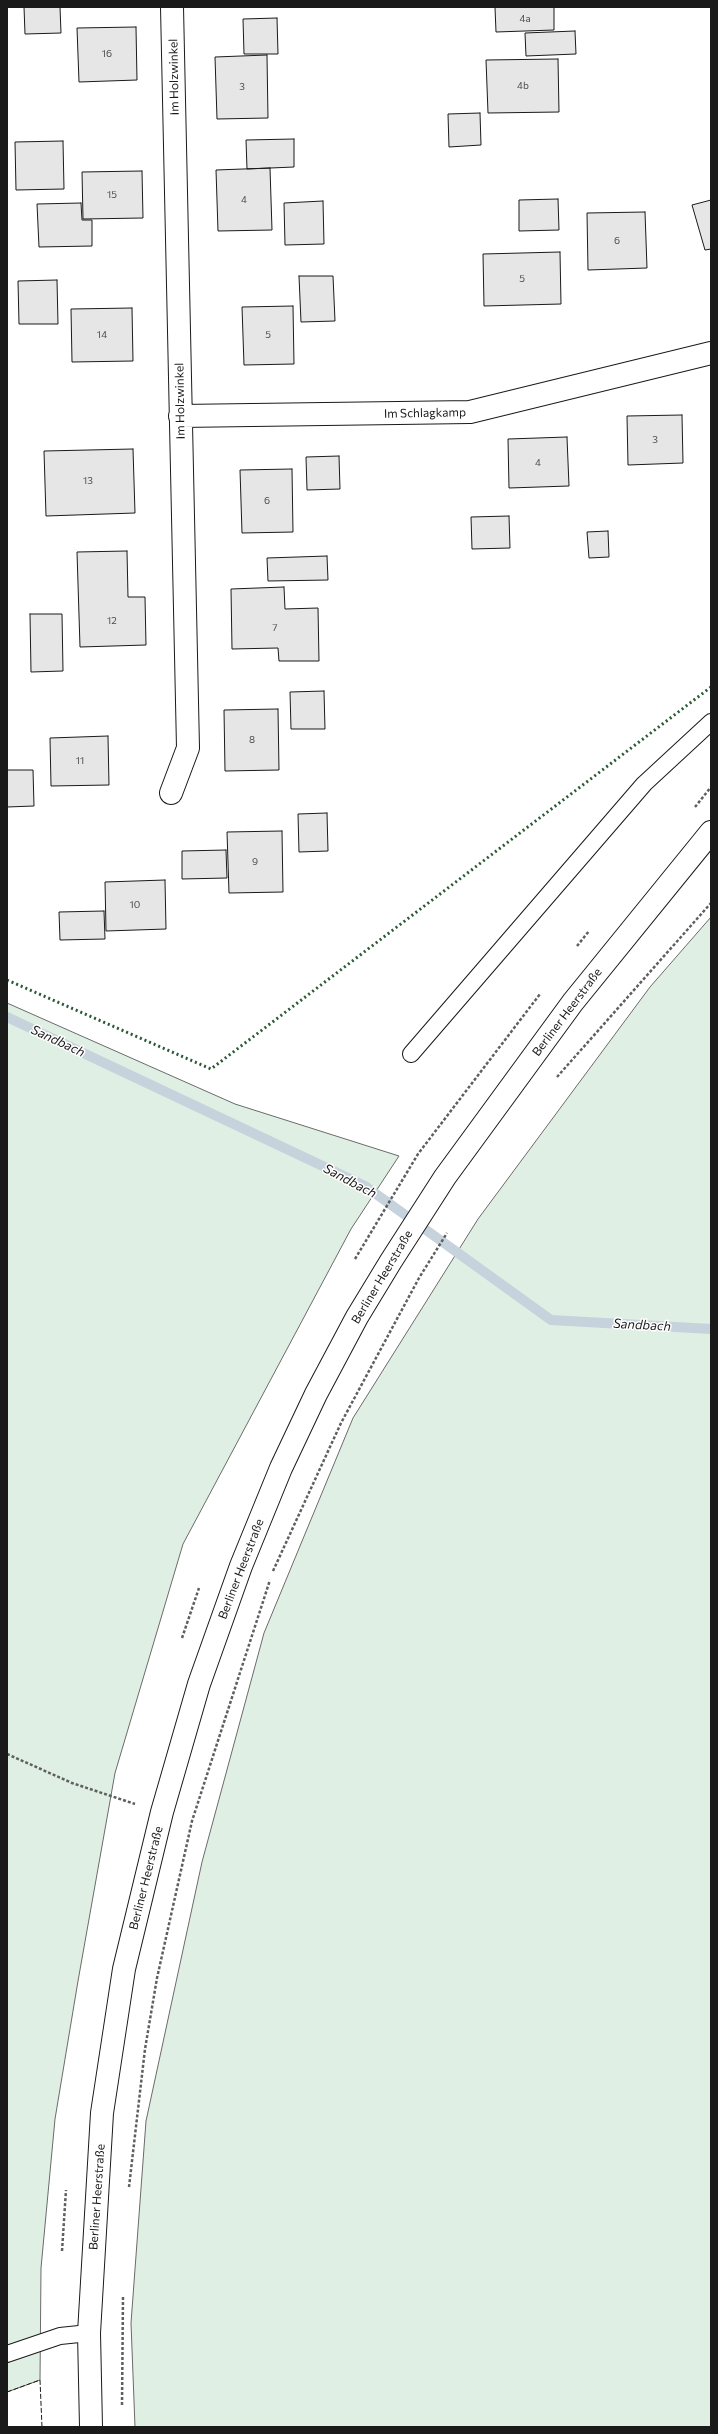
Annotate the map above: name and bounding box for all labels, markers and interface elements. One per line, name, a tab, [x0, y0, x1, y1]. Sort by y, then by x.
house number: 4a	[519, 13, 531, 25]
street label: Im Holzwinkel	[166, 39, 182, 115]
house number: 16	[102, 48, 112, 60]
house number: 4b	[517, 80, 529, 92]
house number: 3	[239, 81, 245, 93]
house number: 15	[107, 189, 117, 201]
house number: 4	[241, 194, 247, 206]
house number: 6	[614, 235, 620, 247]
house number: 5	[519, 273, 525, 285]
house number: 14	[97, 329, 107, 341]
house number: 5	[265, 329, 271, 341]
street label: Im Holzwinkel	[172, 363, 188, 439]
street label: Im Schlagkamp	[384, 405, 466, 421]
house number: 3	[652, 434, 658, 446]
house number: 4	[535, 457, 541, 469]
house number: 13	[83, 475, 93, 487]
house number: 6	[264, 495, 270, 507]
house number: 12	[107, 615, 117, 627]
house number: 7	[272, 622, 278, 634]
house number: 8	[249, 734, 255, 746]
house number: 11	[76, 755, 84, 767]
house number: 9	[252, 856, 258, 868]
house number: 10	[130, 899, 140, 911]
street label: Berliner Heerstraße	[529, 965, 605, 1059]
water label: Sandbach	[29, 1022, 87, 1060]
water label: Sandbach	[321, 1161, 379, 1201]
street label: Berliner Heerstraße	[348, 1228, 416, 1326]
water label: Sandbach	[613, 1316, 671, 1334]
street label: Berliner Heerstraße	[215, 1517, 267, 1621]
street label: Berliner Heerstraße	[126, 1825, 166, 1931]
street label: Berliner Heerstraße	[86, 2143, 108, 2251]

